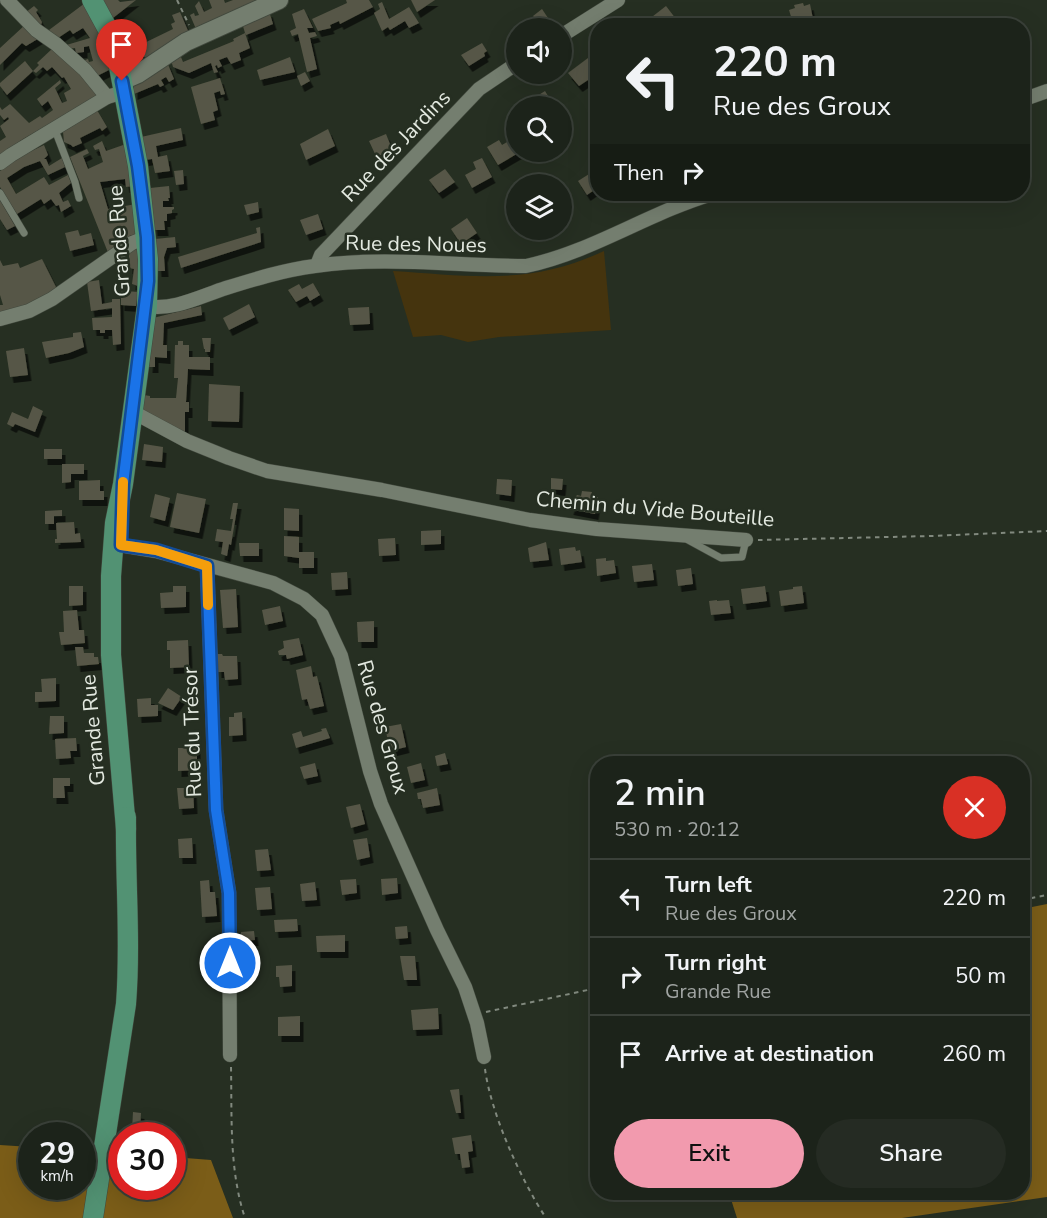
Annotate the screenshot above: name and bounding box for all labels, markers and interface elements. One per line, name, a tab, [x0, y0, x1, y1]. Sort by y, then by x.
map controls	[506, 18, 572, 240]
button: sound	[506, 18, 572, 84]
pin	[96, 19, 147, 81]
icon: arrive	[105, 28, 138, 61]
text: 220 m	[713, 34, 837, 91]
icon: left	[614, 42, 692, 120]
street label: Rue des Jardins	[335, 84, 457, 208]
text: Rue des Groux	[713, 88, 891, 125]
button: search	[506, 96, 572, 162]
icon: right	[676, 156, 709, 189]
text: Then	[614, 158, 664, 188]
button: layers	[506, 174, 572, 240]
street label: Grande Rue	[101, 184, 137, 298]
street label: Rue des Noues	[345, 229, 487, 259]
street label: Chemin du Vide Bouteille	[535, 485, 775, 533]
street label: Rue des Groux	[350, 657, 416, 797]
street label: Rue du Trésor	[176, 666, 208, 798]
street label: Grande Rue	[74, 673, 112, 787]
text: 2 min	[614, 769, 706, 818]
button: close	[943, 776, 1006, 839]
text: 530 m · 20:12	[614, 816, 740, 843]
text: Turn left	[665, 870, 752, 900]
icon: left	[614, 882, 647, 915]
text: 220 m	[942, 883, 1006, 913]
text: Rue des Groux	[665, 900, 797, 927]
position arrow	[198, 931, 262, 995]
text: Turn right	[665, 948, 766, 978]
icon: right	[614, 960, 647, 993]
text: 50 m	[955, 961, 1006, 991]
text: Grande Rue	[665, 978, 771, 1005]
icon: arrive	[614, 1038, 647, 1071]
text: Arrive at destination	[665, 1039, 874, 1069]
text: 260 m	[942, 1039, 1006, 1069]
button: Exit	[614, 1119, 804, 1188]
button: Share	[816, 1119, 1006, 1188]
speed limit sign: 30	[108, 1122, 186, 1200]
text: 29	[39, 1133, 75, 1174]
text: km/h	[40, 1166, 74, 1186]

